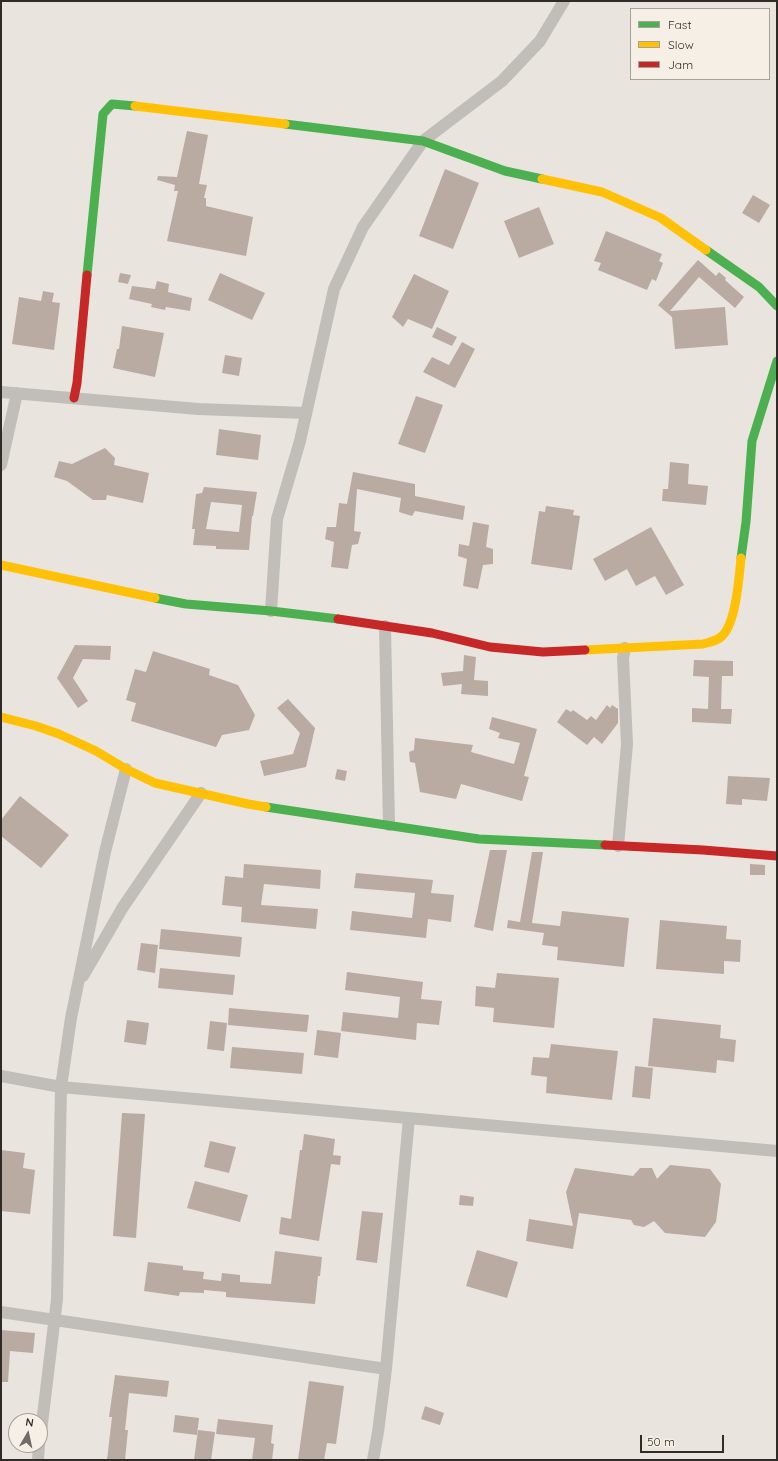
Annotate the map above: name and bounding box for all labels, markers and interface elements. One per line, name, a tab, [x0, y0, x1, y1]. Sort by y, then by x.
legend	[630, 8, 770, 80]
text: Fast	[668, 17, 692, 32]
text: Slow	[668, 37, 694, 52]
text: Jam	[668, 57, 693, 72]
north arrow	[8, 1413, 48, 1453]
text: N	[25, 1415, 35, 1430]
scale bar	[642, 1427, 726, 1453]
text: 50 m	[647, 1434, 675, 1449]

